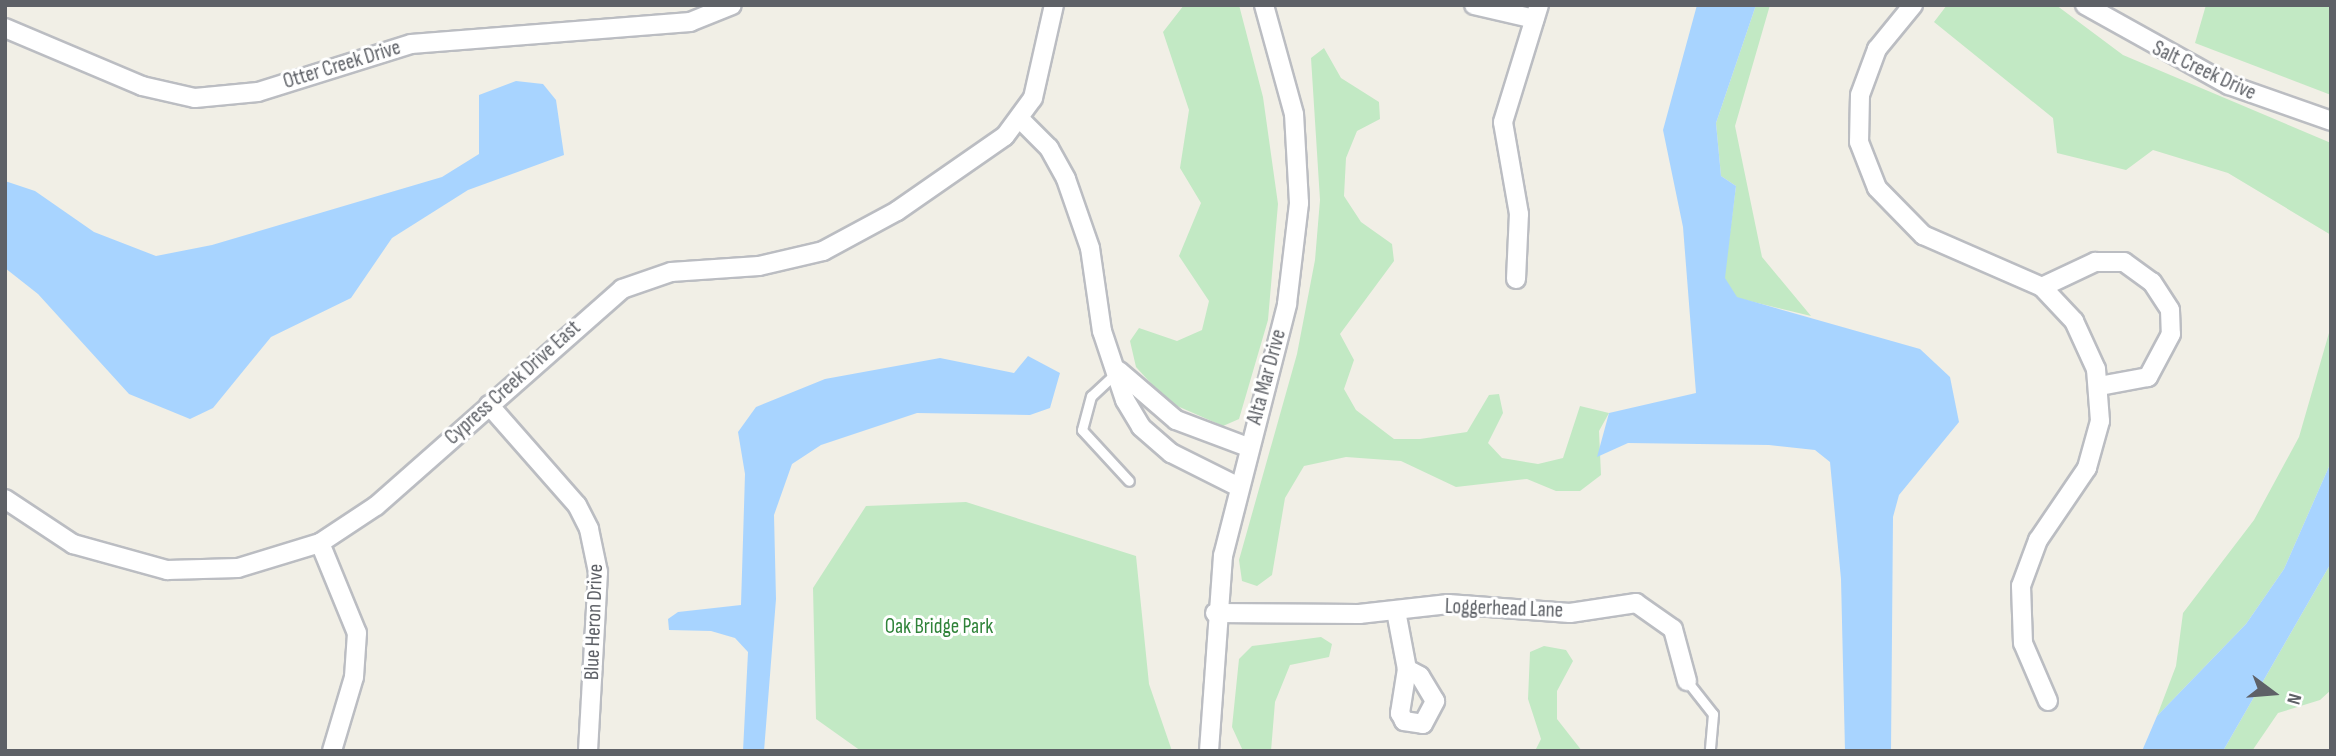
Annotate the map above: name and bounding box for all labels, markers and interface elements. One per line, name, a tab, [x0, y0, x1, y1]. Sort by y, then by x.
street label: Otter Creek Drive	[280, 35, 404, 95]
street label: Salt Creek Drive	[2148, 36, 2260, 106]
street label: Cypress Creek Drive East	[440, 316, 586, 450]
street label: Alta Mar Drive	[1242, 327, 1292, 427]
street label: Blue Heron Drive	[579, 563, 609, 681]
street label: Loggerhead Lane	[1444, 594, 1564, 624]
park label: Oak Bridge Park	[885, 614, 993, 640]
north arrow	[2238, 658, 2308, 728]
text: N	[2281, 691, 2306, 707]

